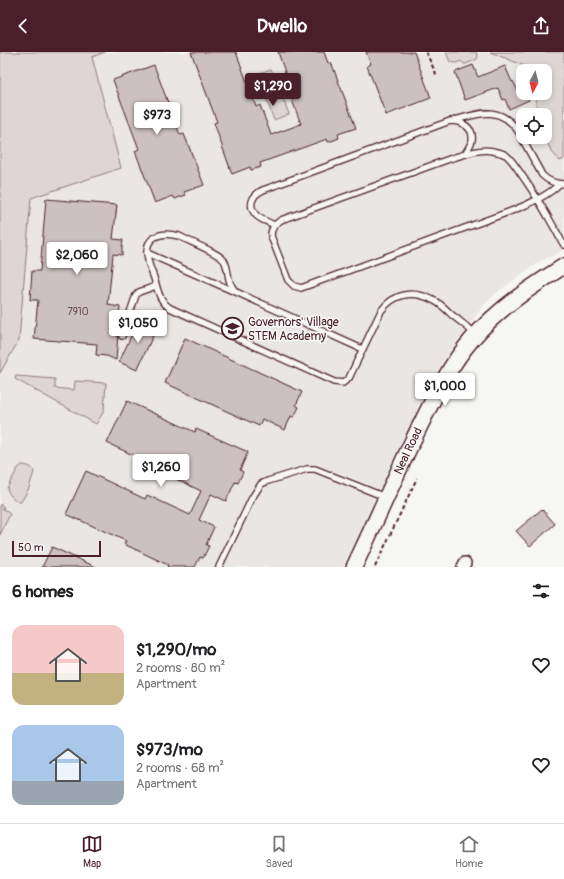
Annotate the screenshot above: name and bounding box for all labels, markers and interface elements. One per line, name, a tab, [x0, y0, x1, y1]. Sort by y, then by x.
icon: back	[12, 15, 34, 37]
text: Dwello	[257, 15, 307, 38]
icon: share	[530, 15, 552, 37]
north arrow	[516, 64, 552, 100]
map controls	[516, 64, 552, 144]
pin: $1,290	[240, 73, 306, 107]
text: $1,290	[254, 78, 292, 94]
pin: $973	[133, 102, 181, 136]
text: $973	[143, 107, 171, 123]
button: locate	[516, 108, 552, 144]
pin: $2,060	[44, 242, 110, 276]
text: $2,060	[56, 247, 98, 263]
house number: 7910	[67, 306, 89, 318]
pin: $1,050	[105, 310, 171, 344]
text: $1,050	[118, 315, 158, 331]
place label: Governors' Village STEM Academy	[248, 315, 339, 344]
school or university icon: Governors' Village STEM Academy	[220, 316, 246, 342]
pin: $1,000	[412, 373, 478, 407]
text: $1,000	[424, 378, 466, 394]
street label: Neal Road	[390, 425, 426, 477]
pin: $1,260	[128, 454, 194, 488]
text: $1,260	[141, 459, 181, 475]
scale bar	[12, 539, 101, 558]
text: 50 m	[18, 541, 44, 554]
icon: filters	[530, 580, 552, 602]
text: 6 homes	[12, 581, 73, 602]
text: $1,290/mo	[136, 639, 216, 660]
icon: home	[44, 641, 92, 689]
icon: heart	[530, 654, 552, 676]
text: 2 rooms · 80 m²	[136, 660, 225, 676]
text: Apartment	[136, 676, 197, 692]
text: $973/mo	[136, 739, 203, 760]
icon: home	[44, 741, 92, 789]
icon: heart	[530, 754, 552, 776]
text: 2 rooms · 68 m²	[136, 760, 224, 776]
text: Apartment	[136, 776, 197, 792]
tab: Map	[81, 833, 103, 870]
tab: Saved	[265, 833, 293, 870]
tab: Home	[455, 833, 483, 870]

